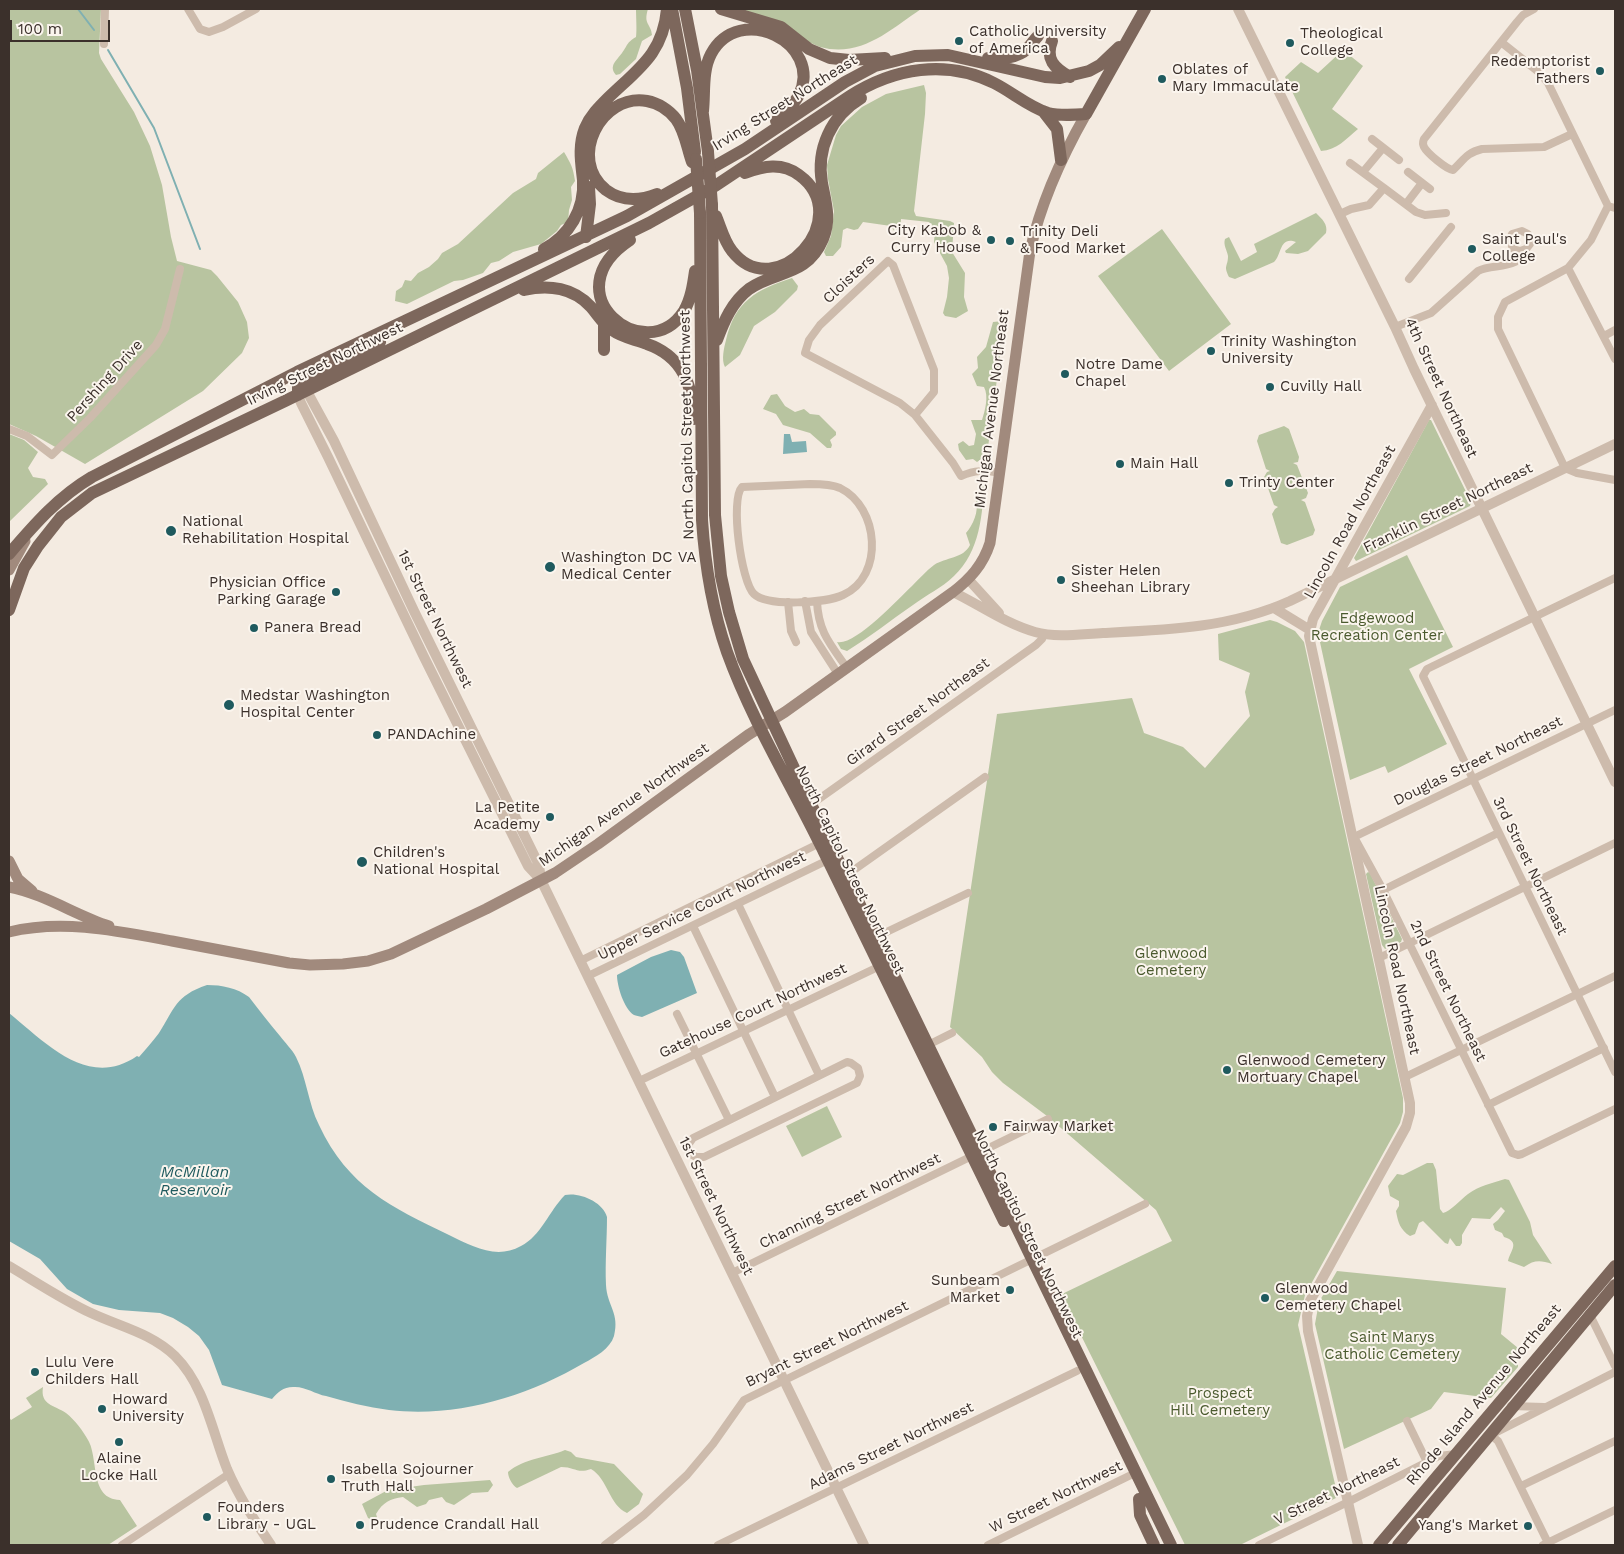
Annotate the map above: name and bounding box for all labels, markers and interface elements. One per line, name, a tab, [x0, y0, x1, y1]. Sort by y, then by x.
scale bar	[12, 10, 112, 42]
text: 100 m	[18, 20, 62, 38]
place label: Catholic University of America	[969, 23, 1106, 58]
place label: Theological College	[1300, 25, 1383, 60]
marker: Catholic University of America	[953, 35, 965, 47]
marker: Theological College	[1284, 37, 1296, 49]
street label: Irving Street Northeast	[709, 51, 861, 155]
place label: Redemptorist Fathers	[1490, 53, 1590, 88]
place label: Oblates of Mary Immaculate	[1172, 61, 1299, 96]
marker: Redemptorist Fathers	[1594, 65, 1606, 77]
marker: Oblates of Mary Immaculate	[1156, 73, 1168, 85]
place label: City Kabob & Curry House	[887, 222, 981, 257]
place label: Trinity Deli & Food Market	[1020, 223, 1126, 258]
place label: Saint Paul's College	[1482, 231, 1567, 266]
marker: City Kabob & Curry House	[985, 234, 997, 246]
marker: Trinity Deli & Food Market	[1004, 235, 1016, 247]
marker: Saint Paul's College	[1466, 243, 1478, 255]
street label: Cloisters	[819, 250, 879, 308]
street label: Michigan Avenue Northeast	[971, 309, 1013, 509]
street label: North Capitol Street Northwest	[676, 310, 698, 540]
street label: 4th Street Northeast	[1401, 315, 1481, 461]
street label: Irving Street Northwest	[244, 318, 406, 410]
place label: Trinity Washington University	[1221, 333, 1357, 368]
street label: Pershing Drive	[63, 336, 147, 426]
marker: Trinity Washington University	[1205, 345, 1217, 357]
place label: Notre Dame Chapel	[1075, 356, 1163, 391]
marker: Notre Dame Chapel	[1059, 368, 1071, 380]
place label: Cuvilly Hall	[1280, 378, 1362, 396]
marker: Cuvilly Hall	[1264, 381, 1276, 393]
street label: Lincoln Road Northeast	[1300, 442, 1400, 602]
place label: Main Hall	[1130, 455, 1198, 473]
marker: Main Hall	[1114, 458, 1126, 470]
street label: Franklin Street Northeast	[1360, 459, 1536, 557]
place label: Trinty Center	[1239, 474, 1335, 492]
marker: Trinty Center	[1223, 477, 1235, 489]
place label: National Rehabilitation Hospital	[182, 513, 349, 548]
marker: National Rehabilitation Hospital	[164, 524, 178, 538]
street label: 1st Street Northwest	[394, 547, 476, 691]
place label: Washington DC VA Medical Center	[561, 549, 696, 584]
marker: Washington DC VA Medical Center	[543, 560, 557, 574]
place label: Sister Helen Sheehan Library	[1071, 562, 1190, 597]
place label: Physician Office Parking Garage	[209, 574, 326, 609]
marker: Sister Helen Sheehan Library	[1055, 574, 1067, 586]
marker: Physician Office Parking Garage	[330, 586, 342, 598]
park label: Edgewood Recreation Center	[1311, 610, 1443, 645]
place label: Panera Bread	[264, 619, 361, 637]
marker: Panera Bread	[248, 622, 260, 634]
street label: Girard Street Northeast	[843, 654, 993, 770]
place label: Medstar Washington Hospital Center	[240, 687, 390, 722]
marker: Medstar Washington Hospital Center	[222, 698, 236, 712]
street label: Douglas Street Northeast	[1391, 712, 1565, 810]
place label: PANDAchine	[387, 726, 476, 744]
marker: PANDAchine	[371, 729, 383, 741]
street label: Michigan Avenue Northwest	[535, 739, 713, 871]
street label: North Capitol Street Northwest	[792, 763, 908, 977]
street label: 3rd Street Northeast	[1489, 794, 1571, 938]
place label: La Petite Academy	[473, 799, 540, 834]
marker: La Petite Academy	[544, 811, 556, 823]
place label: Children's National Hospital	[373, 844, 499, 879]
street label: Upper Service Court Northwest	[595, 848, 809, 964]
marker: Children's National Hospital	[355, 855, 369, 869]
street label: Lincoln Road Northeast	[1370, 884, 1424, 1056]
street label: 2nd Street Northeast	[1406, 917, 1490, 1065]
park label: Glenwood Cemetery	[1135, 945, 1207, 980]
street label: Gatehouse Court Northwest	[656, 960, 850, 1062]
place label: Glenwood Cemetery Mortuary Chapel	[1237, 1052, 1386, 1087]
marker: Glenwood Cemetery Mortuary Chapel	[1221, 1064, 1233, 1076]
place label: Fairway Market	[1003, 1118, 1114, 1136]
marker: Fairway Market	[987, 1121, 999, 1133]
street label: North Capitol Street Northwest	[970, 1127, 1086, 1341]
street label: 1st Street Northwest	[675, 1134, 757, 1278]
street label: Channing Street Northwest	[756, 1149, 944, 1253]
water label: McMillan Reservoir	[160, 1162, 230, 1200]
place label: Sunbeam Market	[931, 1272, 1000, 1307]
place label: Glenwood Cemetery Chapel	[1275, 1280, 1401, 1315]
marker: Sunbeam Market	[1004, 1284, 1016, 1296]
marker: Glenwood Cemetery Chapel	[1259, 1292, 1271, 1304]
street label: Bryant Street Northwest	[743, 1297, 911, 1391]
street label: Rhode Island Avenue Northeast	[1403, 1301, 1565, 1489]
park label: Saint Marys Catholic Cemetery	[1324, 1329, 1460, 1364]
place label: Lulu Vere Childers Hall	[45, 1354, 139, 1389]
marker: Lulu Vere Childers Hall	[29, 1366, 41, 1378]
park label: Prospect Hill Cemetery	[1170, 1385, 1270, 1420]
place label: Howard University	[112, 1391, 184, 1426]
street label: Adams Street Northwest	[806, 1398, 976, 1494]
marker: Howard University	[96, 1403, 108, 1415]
marker: Alaine Locke Hall	[113, 1436, 125, 1448]
place label: Alaine Locke Hall	[81, 1450, 157, 1485]
street label: V Street Northeast	[1271, 1453, 1403, 1529]
street label: W Street Northwest	[986, 1457, 1126, 1537]
place label: Isabella Sojourner Truth Hall	[341, 1461, 474, 1496]
marker: Isabella Sojourner Truth Hall	[325, 1473, 337, 1485]
place label: Founders Library - UGL	[217, 1499, 316, 1534]
marker: Founders Library - UGL	[201, 1511, 213, 1523]
place label: Prudence Crandall Hall	[370, 1516, 539, 1534]
place label: Yang's Market	[1418, 1517, 1518, 1535]
marker: Prudence Crandall Hall	[354, 1519, 366, 1531]
marker: Yang's Market	[1522, 1520, 1534, 1532]

